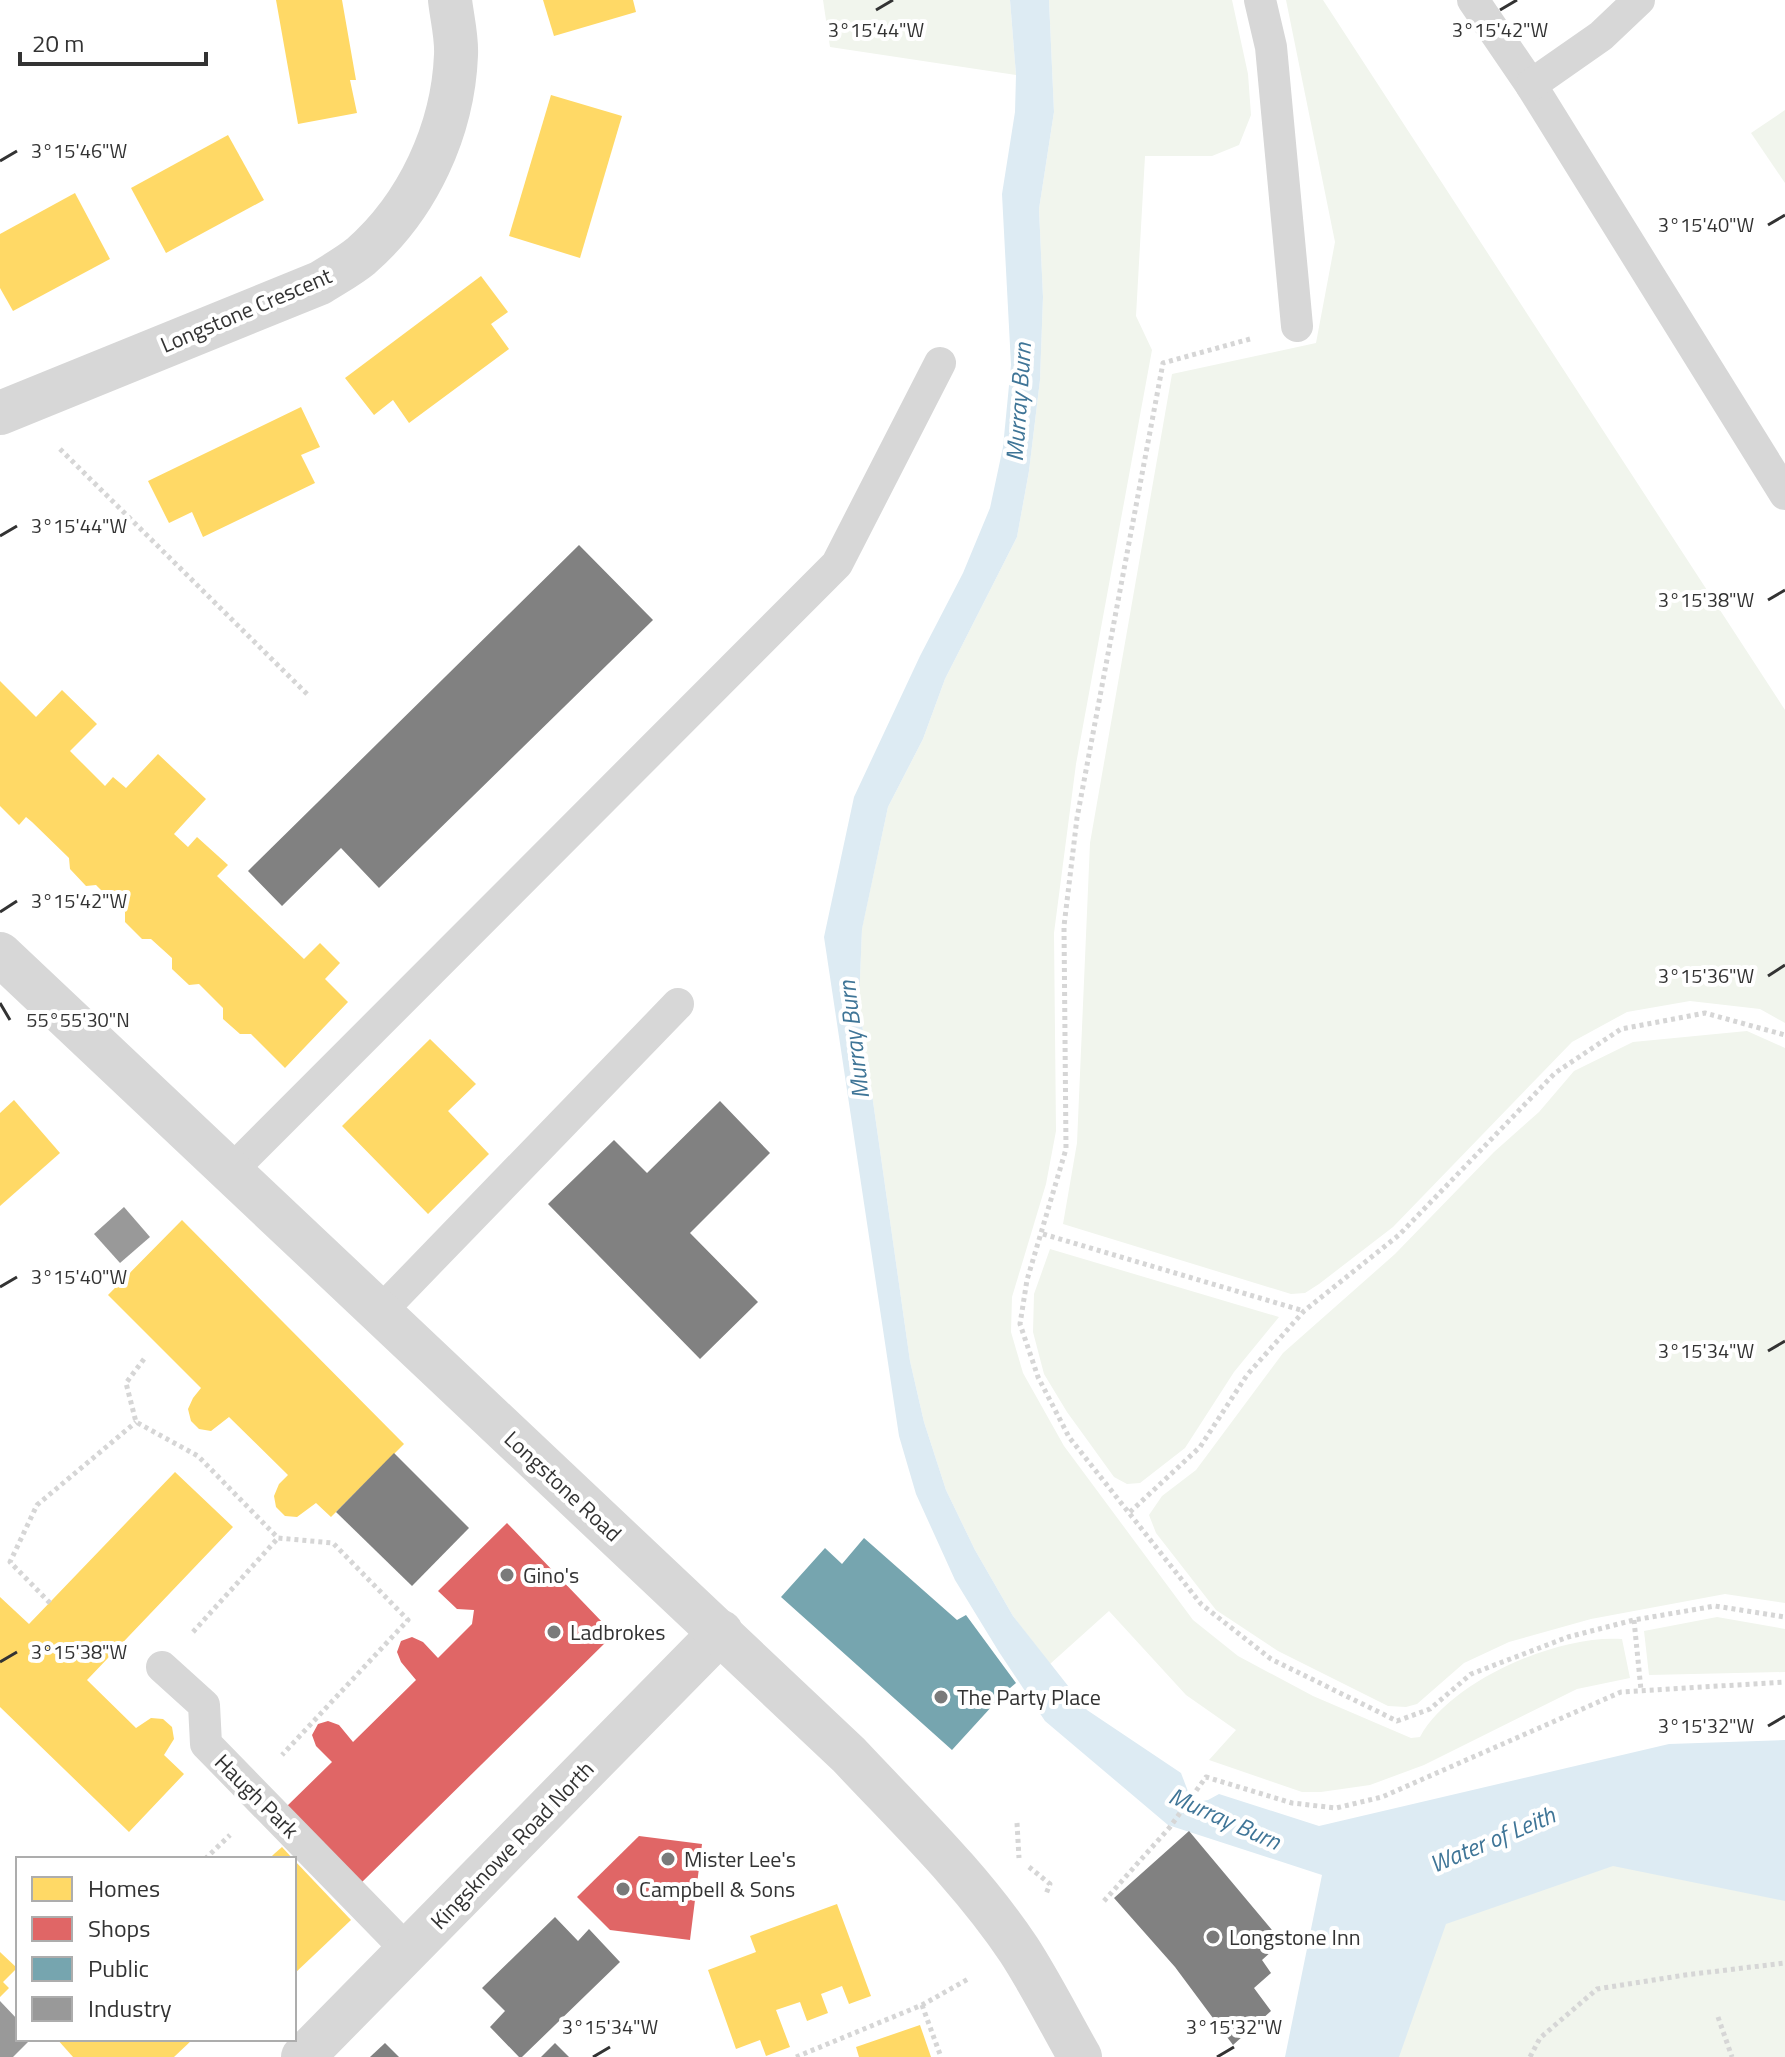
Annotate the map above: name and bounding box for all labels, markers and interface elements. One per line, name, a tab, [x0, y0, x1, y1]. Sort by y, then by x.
text: 3°15'44"W	[828, 14, 925, 45]
text: 3°15'42"W	[1452, 14, 1549, 45]
scale bar	[20, 16, 206, 66]
text: 20 m	[32, 25, 84, 61]
text: 3°15'46"W	[31, 135, 128, 166]
text: 3°15'40"W	[1658, 209, 1755, 240]
street label: Longstone Crescent	[155, 258, 337, 361]
water label: Murray Burn	[996, 340, 1040, 463]
text: 3°15'44"W	[31, 510, 128, 541]
text: 3°15'38"W	[1658, 584, 1755, 615]
text: 3°15'42"W	[31, 885, 128, 916]
text: 3°15'36"W	[1658, 960, 1755, 991]
water label: Murray Burn	[828, 978, 878, 1101]
text: 55°55'30"N	[26, 1004, 130, 1035]
text: 3°15'40"W	[31, 1261, 128, 1292]
text: 3°15'34"W	[1658, 1335, 1755, 1366]
street label: Longstone Road	[497, 1422, 629, 1550]
place label: Gino's	[523, 1558, 579, 1592]
marker: Gino's	[498, 1566, 516, 1584]
place label: Ladbrokes	[570, 1615, 665, 1649]
marker: Ladbrokes	[545, 1623, 563, 1641]
text: 3°15'38"W	[31, 1636, 128, 1667]
place label: The Party Place	[957, 1680, 1101, 1714]
marker: The Party Place	[932, 1688, 950, 1706]
text: 3°15'32"W	[1658, 1710, 1755, 1741]
street label: Haugh Park	[207, 1746, 307, 1846]
street label: Kingsknowe Road North	[422, 1753, 602, 1937]
water label: Murray Burn	[1163, 1777, 1288, 1859]
water label: Water of Leith	[1424, 1796, 1561, 1882]
place label: Mister Lee's	[684, 1842, 796, 1876]
marker: Mister Lee's	[659, 1850, 677, 1868]
legend	[16, 1857, 296, 2041]
text: Homes	[88, 1870, 160, 1906]
place label: Campbell & Sons	[639, 1872, 795, 1906]
marker: Campbell & Sons	[614, 1880, 632, 1898]
text: Shops	[88, 1910, 150, 1946]
place label: Longstone Inn	[1229, 1920, 1361, 1954]
marker: Longstone Inn	[1204, 1928, 1222, 1946]
text: Public	[88, 1950, 149, 1986]
text: Industry	[88, 1990, 172, 2026]
text: 3°15'34"W	[562, 2011, 659, 2042]
text: 3°15'32"W	[1186, 2011, 1283, 2042]

